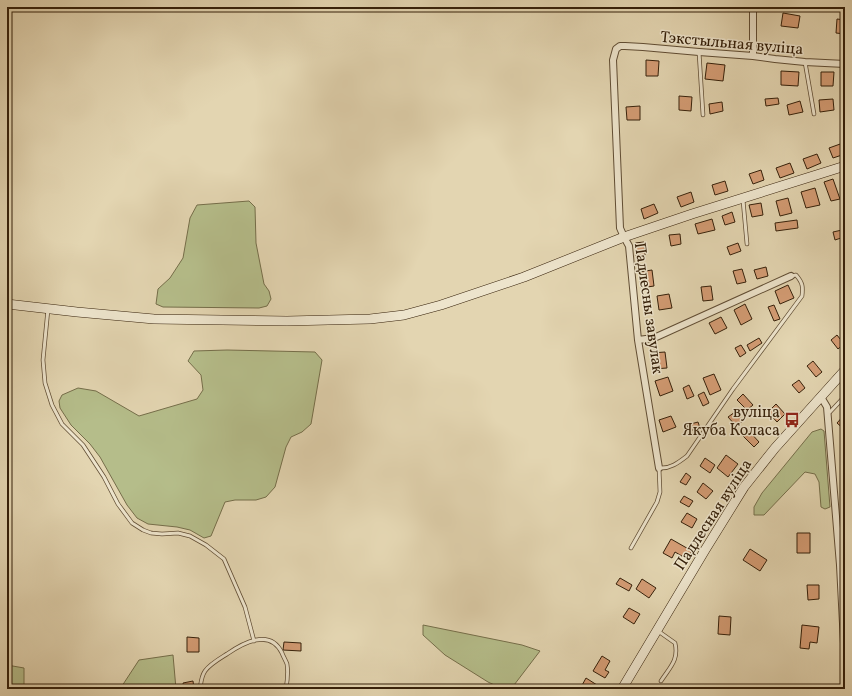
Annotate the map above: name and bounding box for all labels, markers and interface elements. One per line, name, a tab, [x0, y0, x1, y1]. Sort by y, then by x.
street label: Тэкстыльная вуліца	[659, 27, 804, 61]
street label: Падлесны завулак	[628, 241, 668, 376]
place label: вуліца Якуба Коласа	[682, 402, 780, 442]
bus stop icon: вуліца Якуба Коласа	[783, 411, 801, 429]
street label: Падлесная вуліца	[669, 455, 758, 575]

